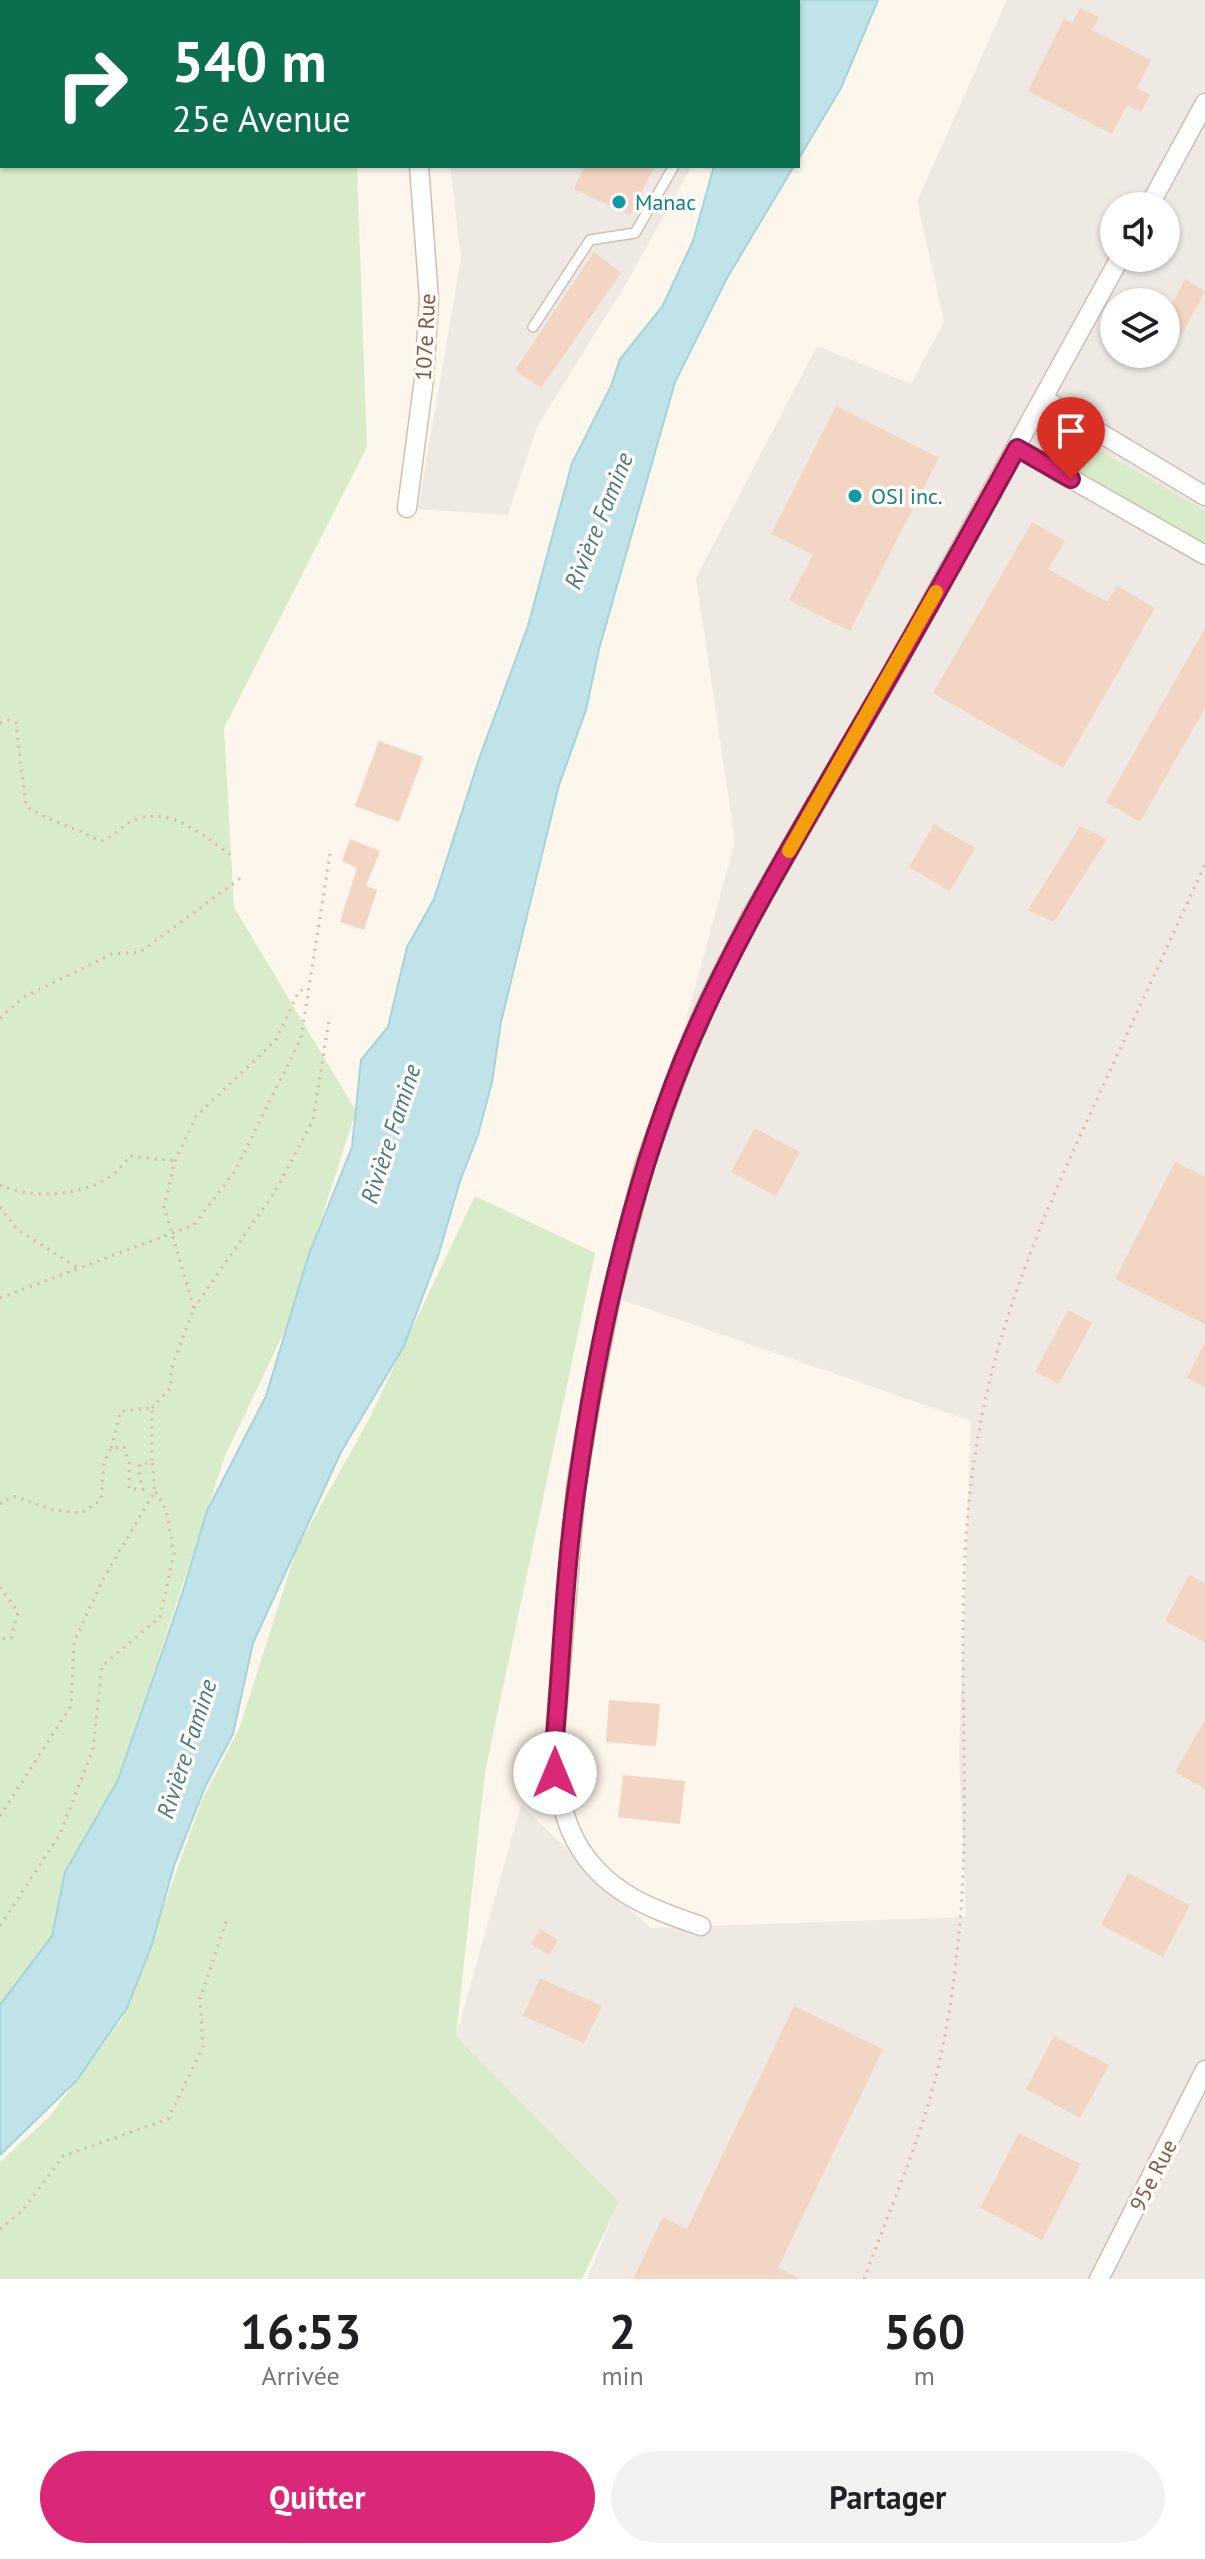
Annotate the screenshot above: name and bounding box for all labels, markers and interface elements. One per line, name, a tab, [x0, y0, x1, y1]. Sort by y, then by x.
text: 540 m	[172, 25, 327, 97]
icon: right	[40, 32, 144, 136]
text: 25e Avenue	[172, 95, 350, 142]
place label: Manac	[635, 188, 696, 216]
map controls	[1100, 192, 1180, 368]
button: sound	[1100, 192, 1180, 272]
marker: Manac	[610, 193, 628, 211]
button: layers	[1100, 288, 1180, 368]
street label: 107e Rue	[409, 293, 441, 381]
pin	[1037, 397, 1105, 479]
icon: arrive	[1049, 409, 1093, 453]
water label: Rivière Famine	[557, 448, 640, 594]
place label: OSI inc.	[871, 482, 943, 510]
marker: OSI inc.	[846, 487, 864, 505]
water label: Rivière Famine	[353, 1060, 428, 1207]
water label: Rivière Famine	[149, 1675, 224, 1822]
position arrow	[513, 1731, 597, 1815]
street label: 95e Rue	[1123, 2134, 1183, 2216]
text: 16:53	[240, 2300, 362, 2362]
text: 2	[609, 2300, 636, 2362]
text: 560	[884, 2300, 965, 2362]
text: Arrivée	[262, 2359, 340, 2392]
text: min	[601, 2359, 644, 2392]
text: m	[914, 2359, 935, 2392]
button: Quitter	[40, 2451, 595, 2543]
button: Partager	[611, 2451, 1165, 2543]

